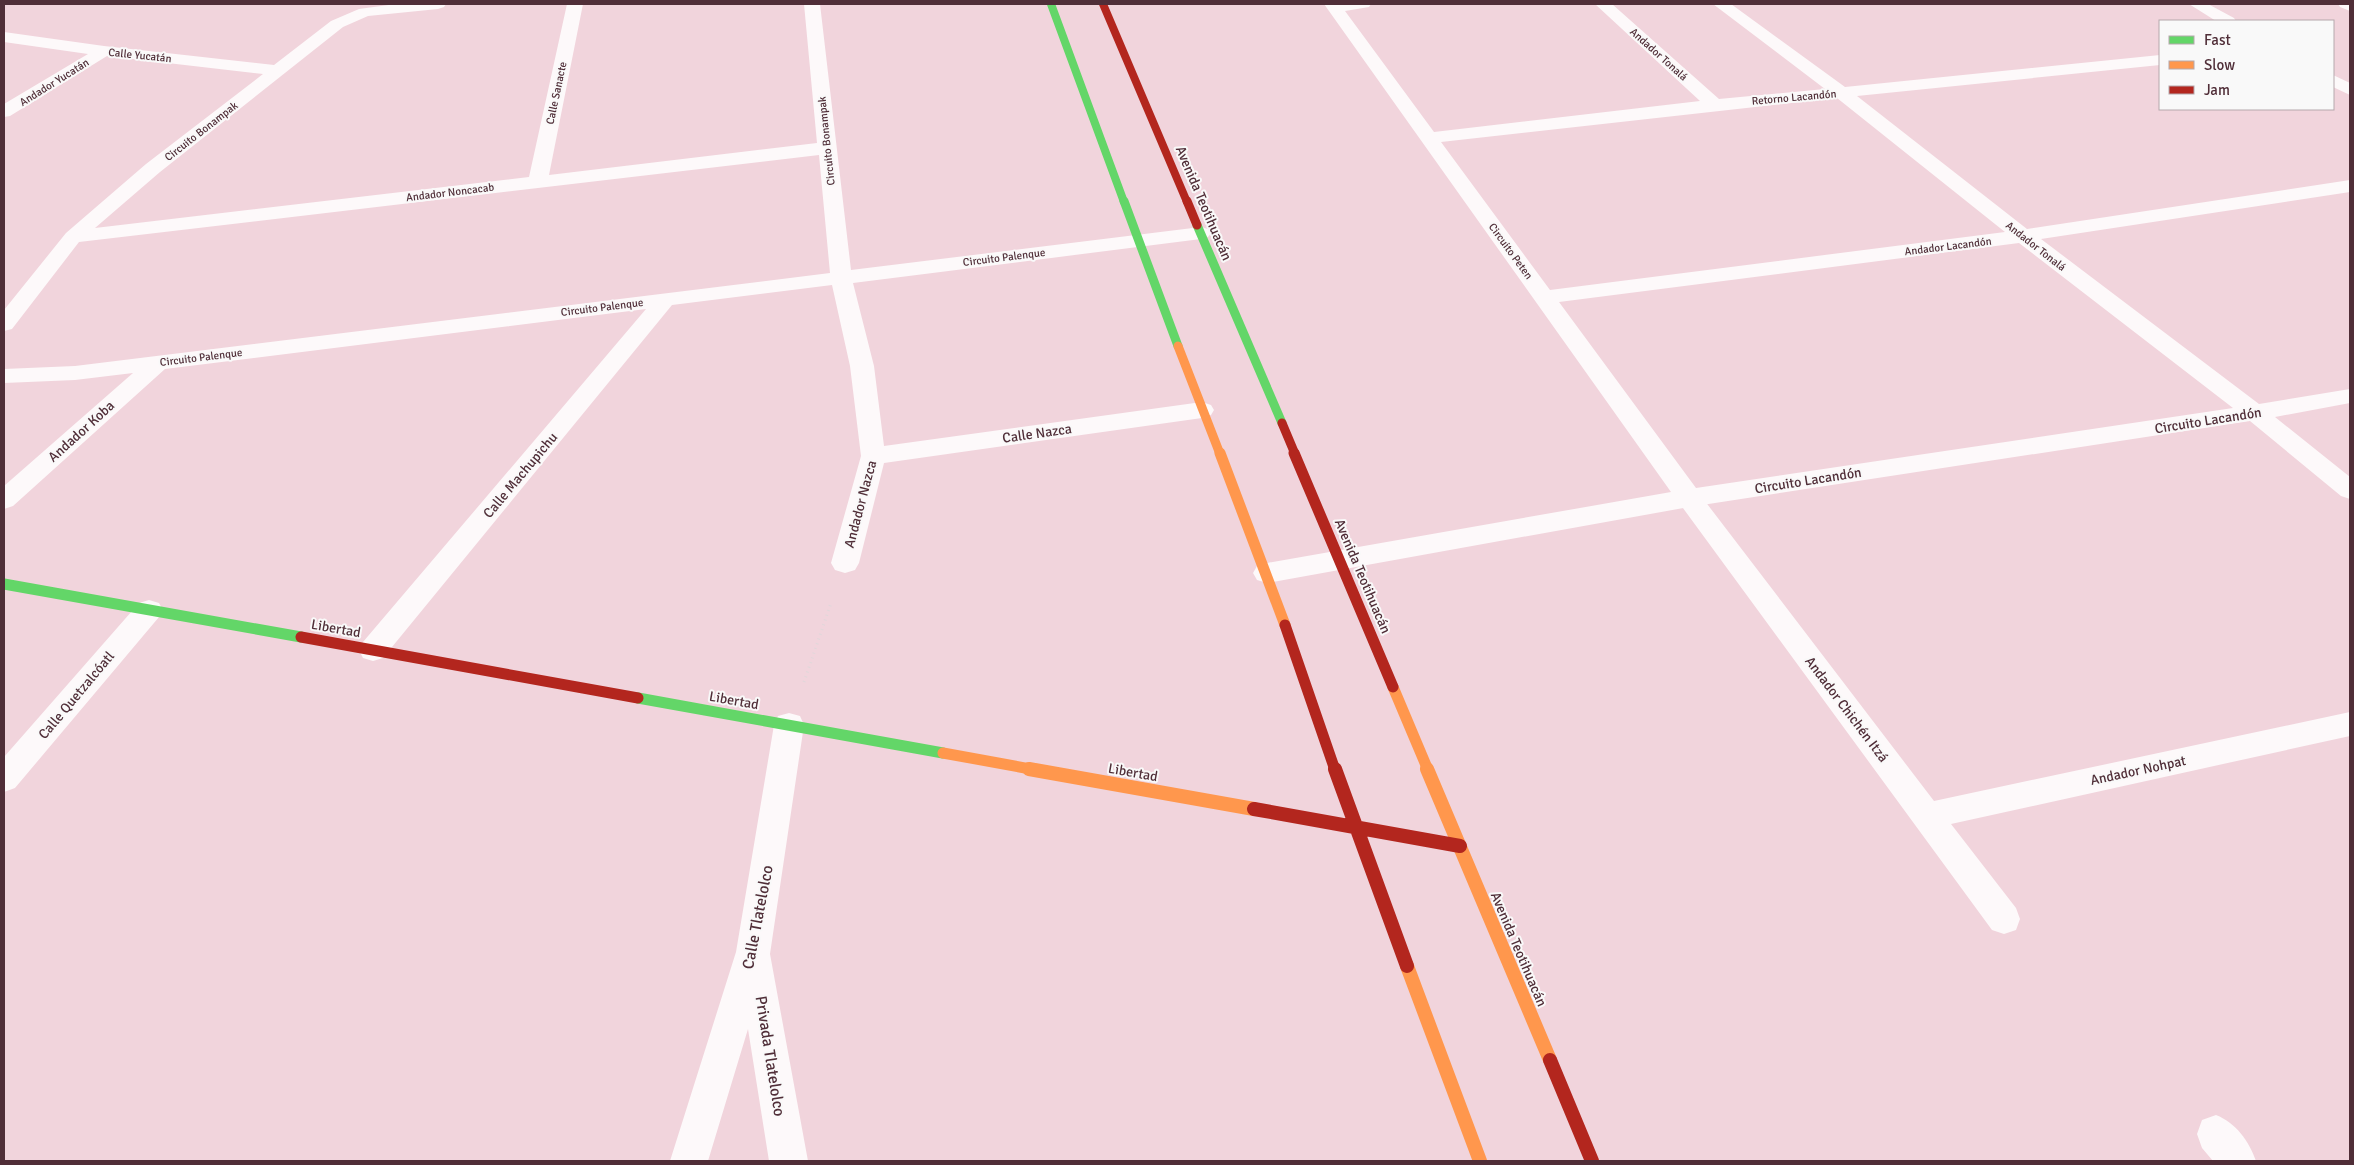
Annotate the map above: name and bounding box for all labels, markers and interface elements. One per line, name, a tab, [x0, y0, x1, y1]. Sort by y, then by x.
legend	[2159, 20, 2334, 110]
street label: Andador Tonalá	[1627, 25, 1690, 84]
text: Fast	[2204, 31, 2231, 49]
street label: Calle Yucatán	[108, 46, 172, 65]
street label: Andador Yucatán	[17, 56, 91, 109]
text: Slow	[2204, 56, 2235, 74]
street label: Calle Sanacte	[543, 60, 569, 126]
text: Jam	[2204, 81, 2230, 99]
street label: Retorno Lacandón	[1751, 87, 1837, 108]
street label: Circuito Bonampak	[815, 95, 838, 186]
street label: Circuito Bonampak	[162, 99, 241, 164]
street label: Avenida Teotihuacán	[1172, 143, 1235, 263]
street label: Andador Noncacab	[405, 181, 495, 204]
street label: Andador Tonalá	[2003, 219, 2069, 274]
street label: Circuito Peten	[1486, 221, 1535, 282]
street label: Andador Lacandón	[1904, 235, 1992, 258]
street label: Circuito Palenque	[962, 246, 1046, 269]
street label: Circuito Palenque	[560, 296, 644, 319]
street label: Circuito Palenque	[159, 346, 243, 369]
street label: Andador Koba	[45, 397, 118, 466]
street label: Circuito Lacandón	[2153, 404, 2263, 437]
street label: Calle Nazca	[1001, 420, 1073, 447]
street label: Calle Machupichu	[480, 429, 561, 522]
street label: Andador Nazca	[841, 458, 880, 550]
street label: Circuito Lacandón	[1753, 464, 1863, 497]
street label: Avenida Teotihuacán	[1331, 516, 1394, 636]
street label: Libertad	[310, 616, 362, 641]
street label: Calle Quetzalcóatl	[35, 648, 118, 743]
street label: Andador Chichén Itzá	[1801, 653, 1892, 766]
street label: Libertad	[708, 688, 760, 713]
street label: Andador Nohpat	[2089, 752, 2188, 789]
street label: Libertad	[1107, 760, 1159, 785]
street label: Calle Tlatelolco	[738, 864, 778, 971]
street label: Avenida Teotihuacán	[1487, 889, 1550, 1009]
street label: Privada Tlatelolco	[751, 994, 789, 1118]

